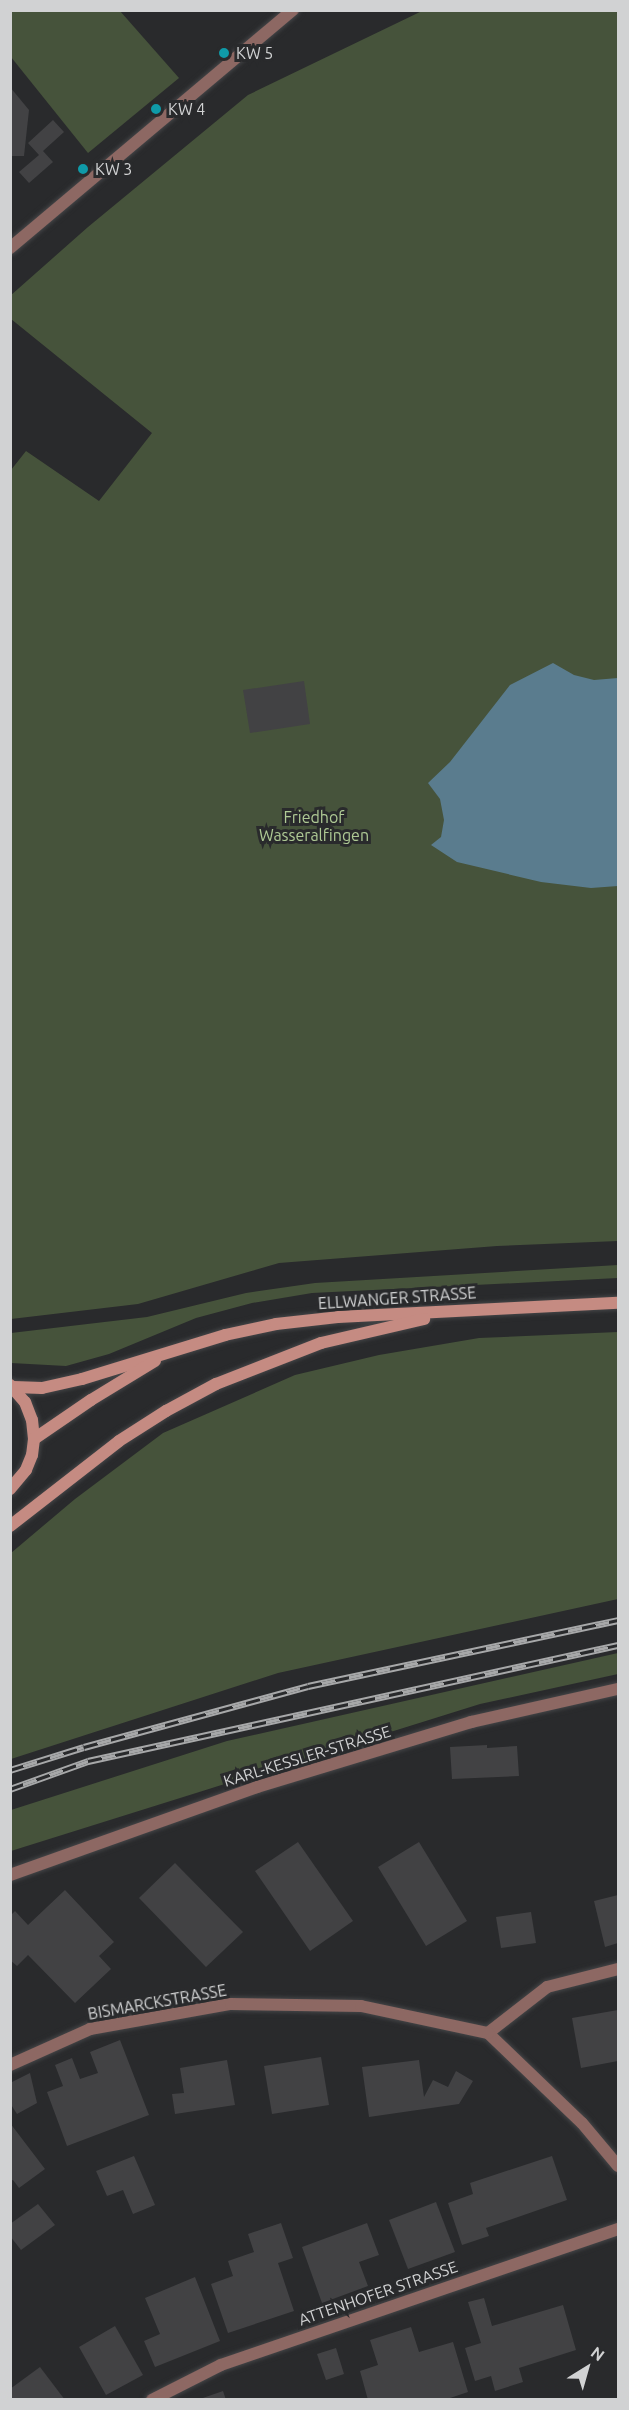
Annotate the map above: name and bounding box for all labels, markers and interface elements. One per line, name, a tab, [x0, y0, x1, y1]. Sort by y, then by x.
place label: KW 5	[236, 43, 273, 63]
marker: KW 5	[217, 46, 231, 60]
place label: KW 4	[168, 99, 205, 119]
marker: KW 4	[149, 102, 163, 116]
place label: KW 3	[95, 159, 132, 179]
marker: KW 3	[76, 162, 90, 176]
park label: Friedhof Wasseralfingen	[259, 807, 369, 845]
street label: ELLWANGER STRASSE	[317, 1283, 477, 1313]
street label: KARL-KESSLER-STRASSE	[221, 1721, 393, 1791]
street label: BISMARCKSTRASSE	[86, 1980, 228, 2024]
street label: ATTENHOFER STRASSE	[296, 2257, 460, 2329]
north arrow	[557, 2338, 617, 2398]
text: N	[588, 2343, 608, 2364]

